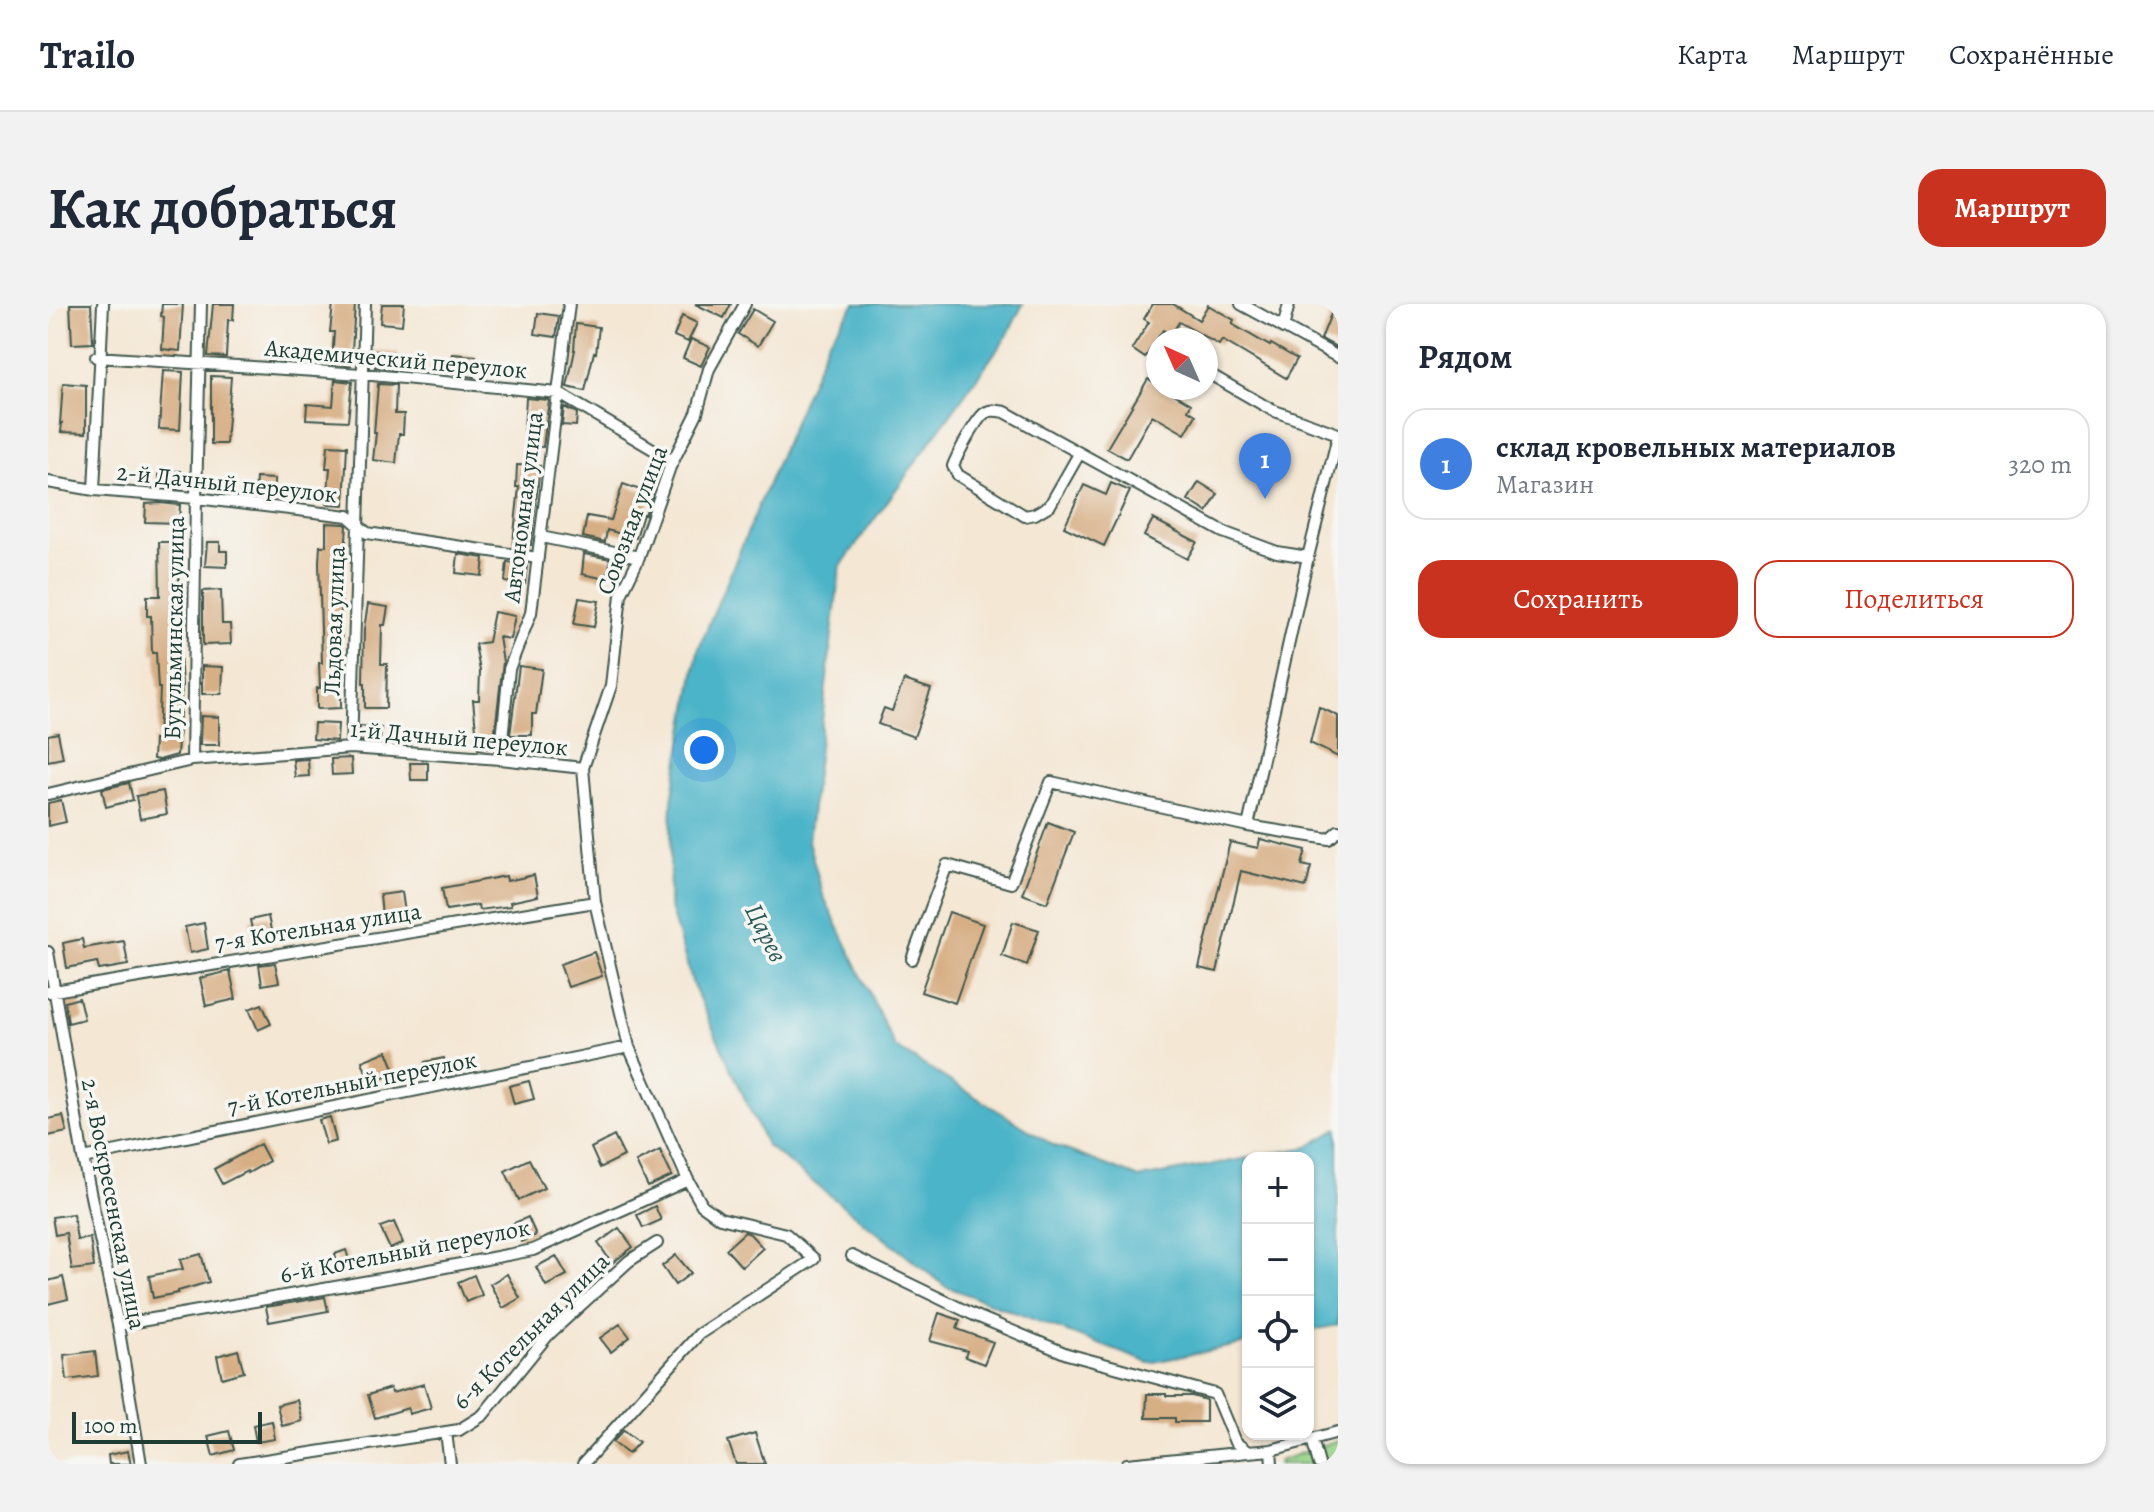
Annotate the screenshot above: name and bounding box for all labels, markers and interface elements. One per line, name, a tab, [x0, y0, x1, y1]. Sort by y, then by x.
text: Trailo	[40, 29, 135, 81]
text: Карта	[1677, 36, 1748, 74]
text: Маршрут	[1792, 36, 1905, 74]
text: Сохранённые	[1949, 36, 2114, 74]
button: Маршрут	[1918, 169, 2106, 247]
text: Как добраться	[48, 170, 397, 246]
north arrow	[1146, 328, 1218, 400]
street label: Академический переулок	[263, 332, 528, 386]
text: Рядом	[1418, 333, 1512, 380]
street label: Автономная улица	[495, 409, 551, 606]
text: склад кровельных материалов	[1496, 427, 1896, 467]
pin: 1	[1239, 433, 1291, 499]
street label: Союзная улица	[589, 441, 675, 599]
text: 1	[1441, 447, 1451, 482]
text: 320 m	[2008, 447, 2072, 482]
street label: 2-й Дачный переулок	[115, 456, 339, 510]
text: Магазин	[1496, 467, 1594, 502]
street label: Бугульминская улица	[156, 516, 192, 740]
street label: Льдовая улица	[315, 546, 353, 696]
button: Сохранить	[1418, 560, 1738, 638]
button: Поделиться	[1754, 560, 2074, 638]
street label: 1-й Дачный переулок	[349, 713, 569, 763]
your location	[684, 730, 724, 770]
street label: 7-я Котельная улица	[213, 895, 423, 959]
water label: Царев	[736, 898, 796, 968]
street label: 7-й Котельный переулок	[225, 1043, 479, 1123]
street label: 2-я Воскресенская улица	[74, 1076, 154, 1332]
map controls	[1242, 1152, 1314, 1440]
button: +	[1242, 1152, 1314, 1224]
street label: 6-й Котельный переулок	[277, 1211, 533, 1291]
button: −	[1242, 1224, 1314, 1296]
street label: 6-я Котельная улица	[446, 1246, 616, 1416]
button: locate	[1242, 1296, 1314, 1368]
button: layers	[1242, 1368, 1314, 1440]
scale bar	[72, 1408, 262, 1444]
text: 100 m	[84, 1411, 138, 1441]

